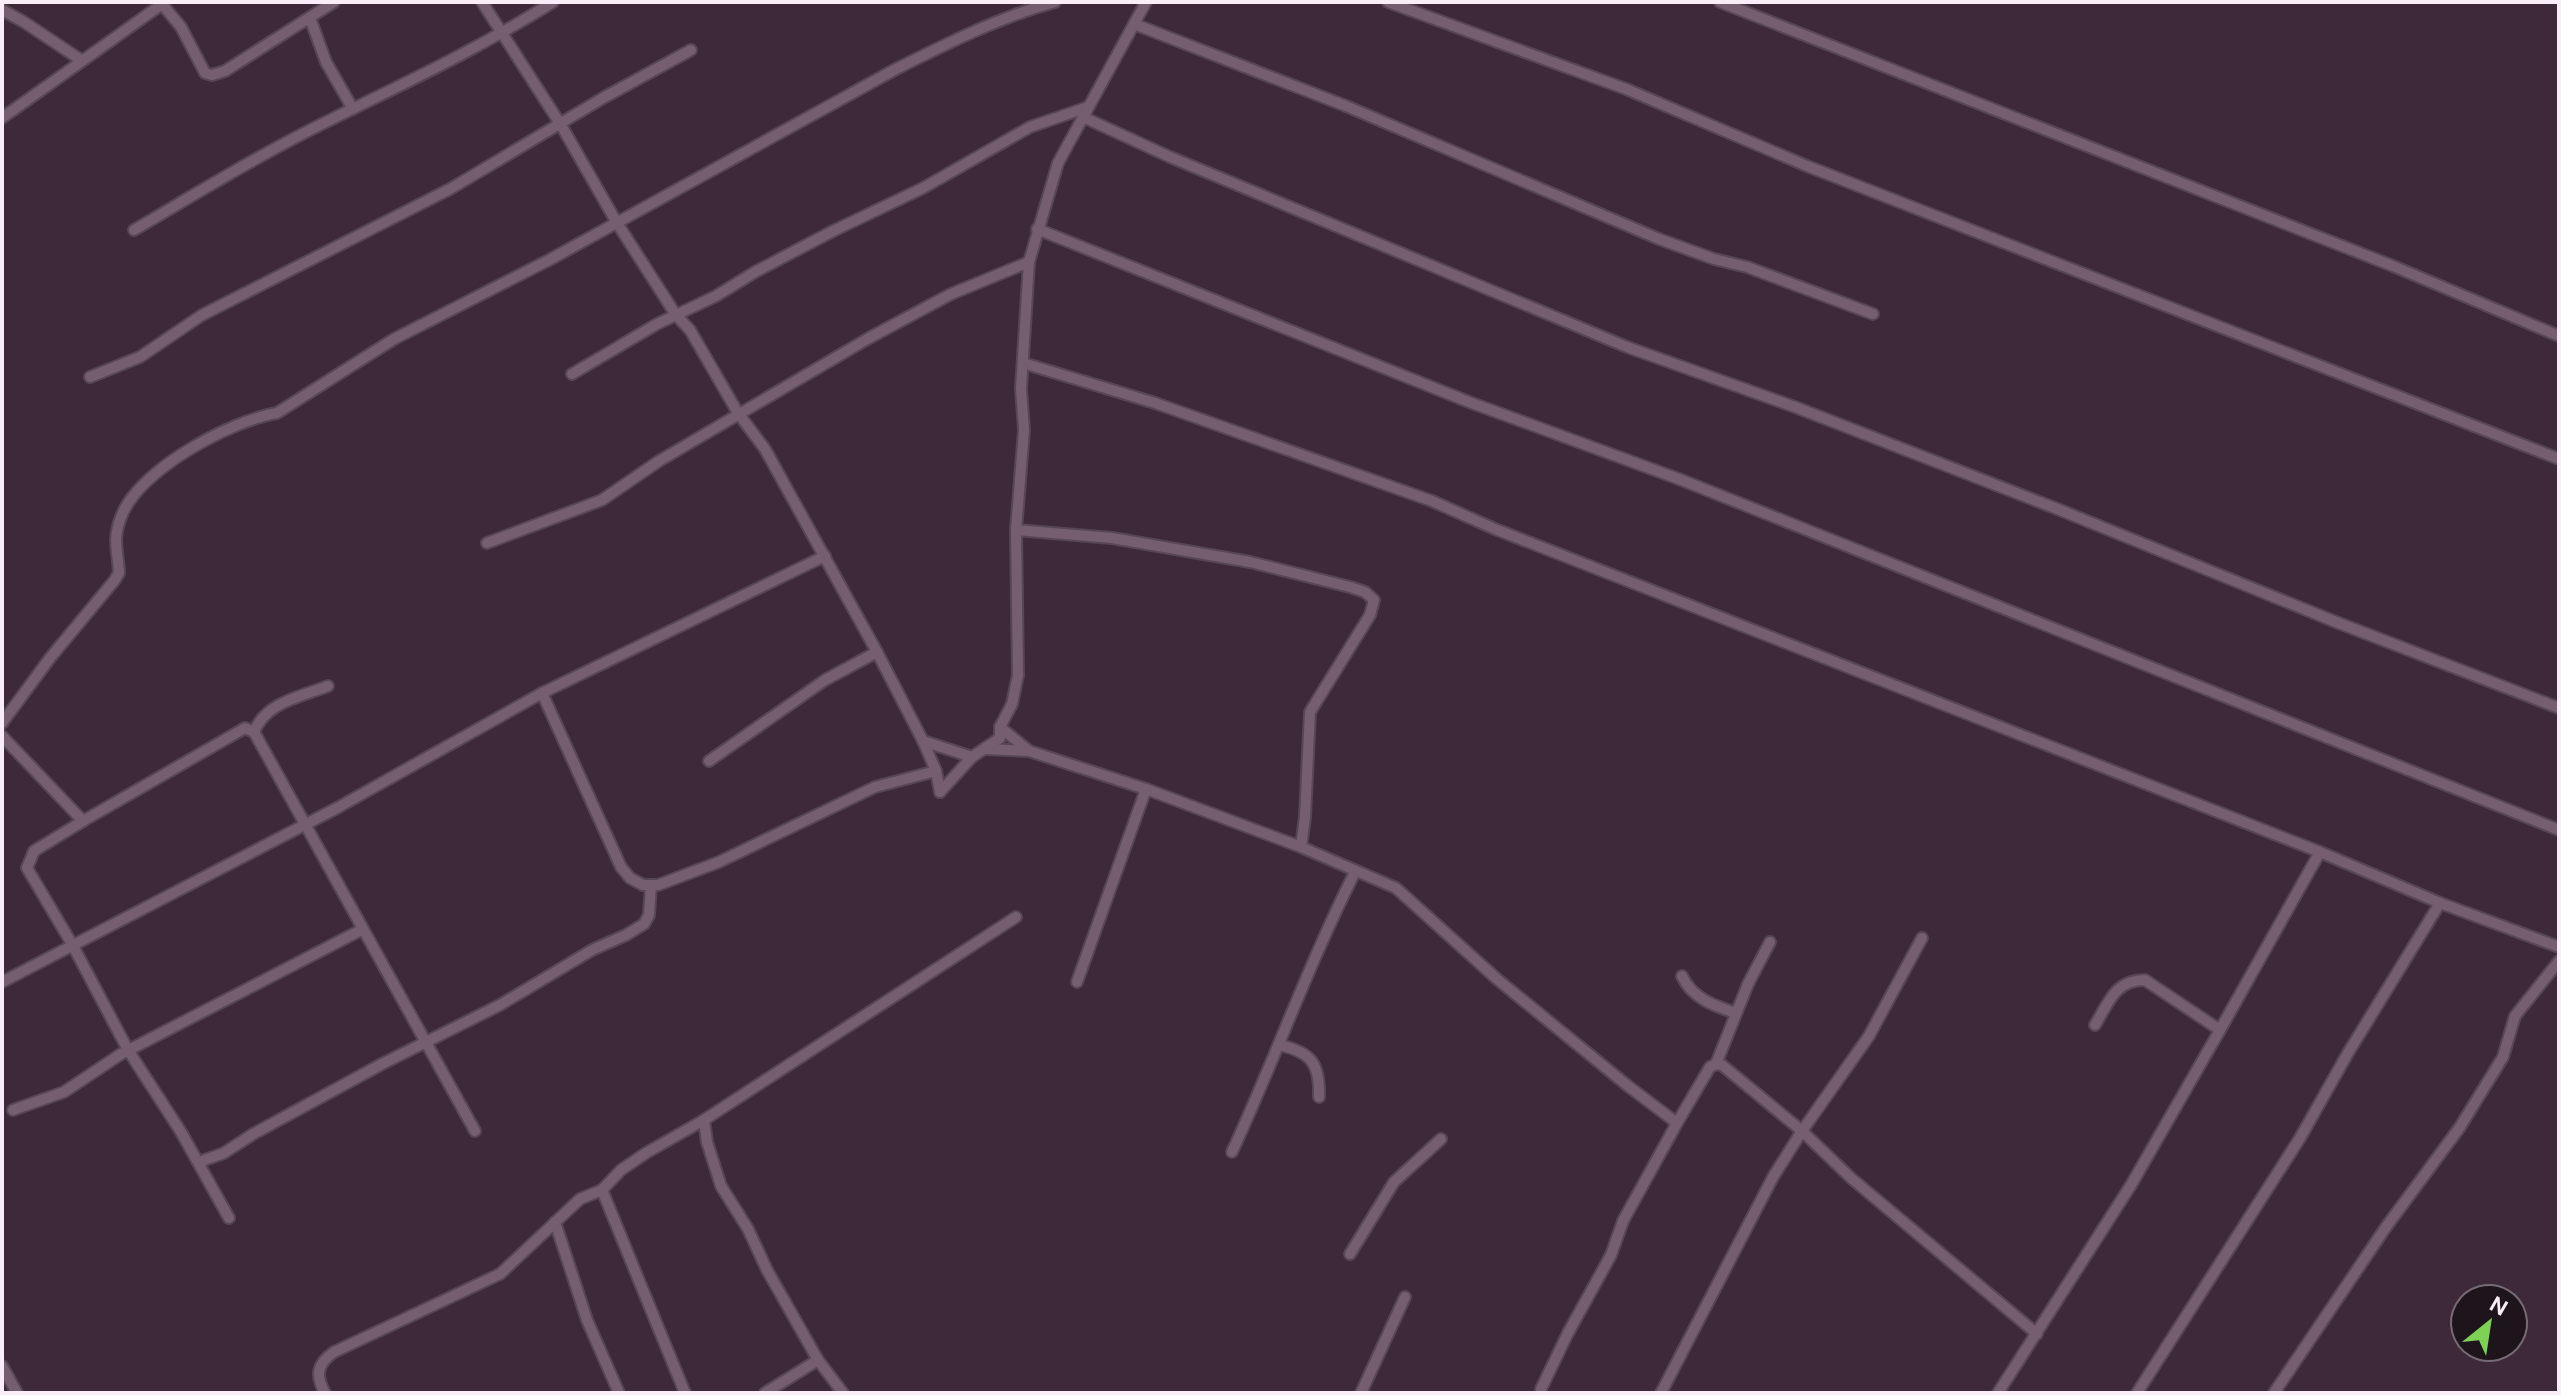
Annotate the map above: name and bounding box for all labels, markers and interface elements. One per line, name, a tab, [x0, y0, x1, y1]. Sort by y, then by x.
north arrow	[2449, 1283, 2529, 1363]
text: N	[2485, 1290, 2513, 1323]

